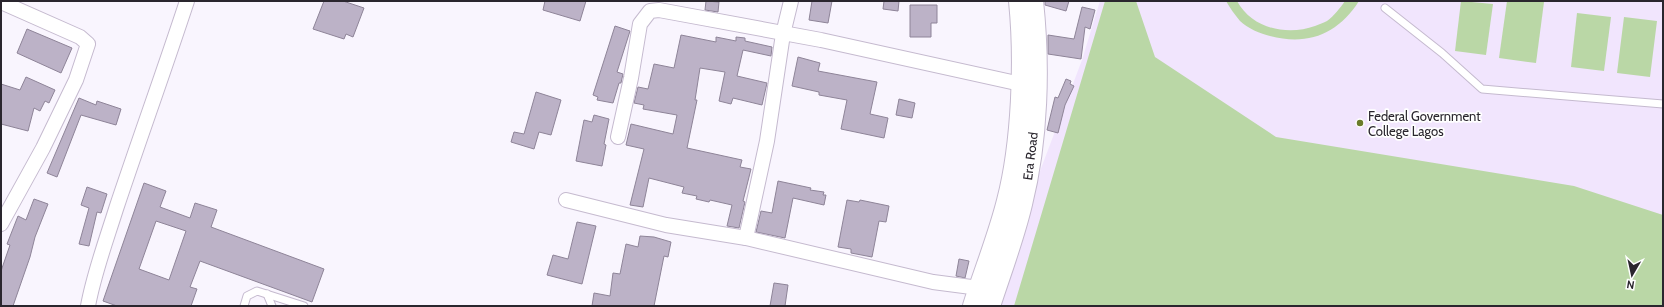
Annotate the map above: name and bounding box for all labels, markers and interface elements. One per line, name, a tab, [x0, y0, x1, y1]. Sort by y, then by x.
place label: Federal Government College Lagos	[1368, 108, 1481, 139]
marker: Federal Government College Lagos	[1355, 118, 1365, 128]
street label: Era Road	[1019, 131, 1041, 181]
north arrow	[1612, 255, 1652, 295]
text: N	[1625, 277, 1635, 292]

